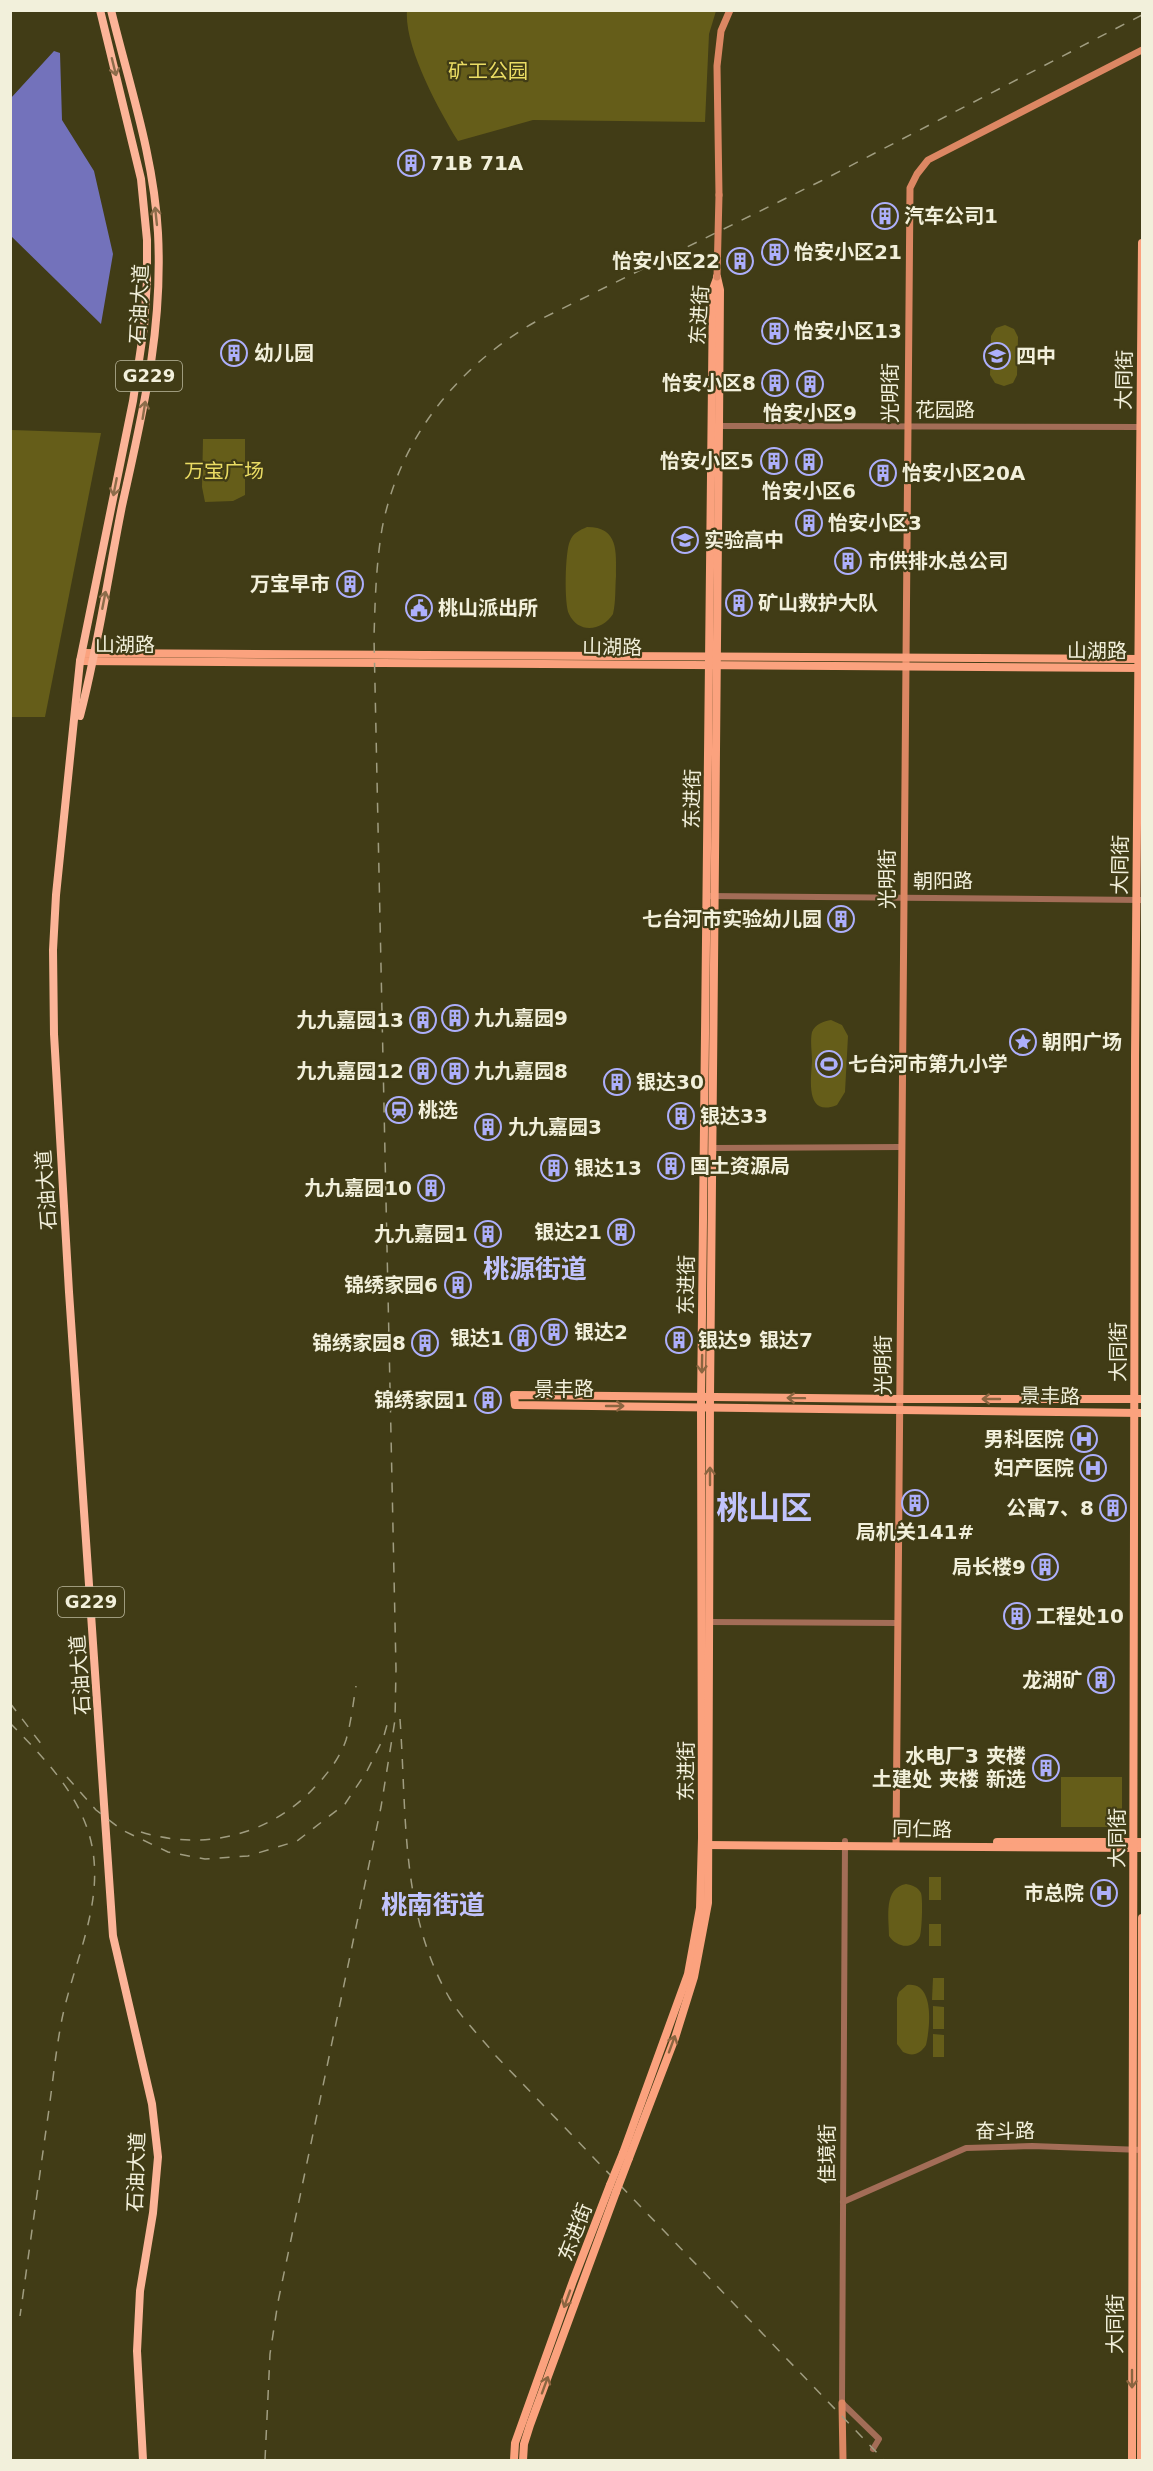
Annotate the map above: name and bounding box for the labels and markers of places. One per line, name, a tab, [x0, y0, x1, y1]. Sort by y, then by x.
building icon: 71B 71A	[396, 148, 426, 178]
place label: 71B 71A	[430, 151, 524, 175]
building icon: 汽车公司1	[870, 201, 900, 231]
place label: 汽车公司1	[904, 204, 998, 228]
building icon: 怡安小区21	[760, 237, 790, 267]
place label: 怡安小区21	[794, 240, 902, 264]
building icon: 怡安小区22	[725, 246, 755, 276]
place label: 怡安小区22	[612, 249, 720, 273]
building icon: 怡安小区13	[760, 316, 790, 346]
place label: 怡安小区13	[794, 319, 902, 343]
building icon: 幼儿园	[219, 338, 249, 368]
place label: 幼儿园	[254, 341, 314, 365]
school or university icon: 四中	[982, 341, 1012, 371]
place label: 四中	[1016, 344, 1056, 368]
building icon: 怡安小区8	[760, 368, 790, 398]
building icon: 怡安小区9	[795, 369, 825, 399]
place label: 怡安小区8	[662, 371, 756, 395]
place label: 怡安小区9	[763, 401, 857, 425]
building icon: 怡安小区5	[759, 446, 789, 476]
building icon: 怡安小区6	[794, 447, 824, 477]
place label: 怡安小区5	[660, 449, 754, 473]
building icon: 怡安小区20A	[868, 458, 898, 488]
place label: 怡安小区20A	[902, 461, 1026, 485]
place label: 怡安小区6	[762, 479, 856, 503]
building icon: 怡安小区3	[794, 508, 824, 538]
place label: 怡安小区3	[828, 511, 922, 535]
school or university icon: 实验高中	[670, 525, 700, 555]
place label: 实验高中	[704, 528, 784, 552]
building icon: 市供排水总公司	[833, 546, 863, 576]
place label: 市供排水总公司	[868, 549, 1008, 573]
building icon: 万宝早市	[335, 569, 365, 599]
place label: 万宝早市	[250, 572, 330, 596]
building icon: 矿山救护大队	[724, 588, 754, 618]
place label: 矿山救护大队	[758, 591, 878, 615]
public building icon: 桃山派出所	[404, 593, 434, 623]
place label: 桃山派出所	[438, 596, 538, 620]
building icon: 七台河市实验幼儿园	[826, 904, 856, 934]
place label: 七台河市实验幼儿园	[642, 907, 822, 931]
building icon: 九九嘉园9	[440, 1003, 470, 1033]
building icon: 九九嘉园13	[408, 1005, 438, 1035]
place label: 九九嘉园9	[474, 1006, 568, 1030]
place label: 九九嘉园13	[296, 1008, 404, 1032]
place icon: 朝阳广场	[1008, 1027, 1038, 1057]
place label: 朝阳广场	[1042, 1030, 1122, 1054]
sports icon: 七台河市第九小学	[814, 1049, 844, 1079]
place label: 七台河市第九小学	[848, 1052, 1008, 1076]
building icon: 九九嘉园12	[408, 1056, 438, 1086]
building icon: 九九嘉园8	[440, 1056, 470, 1086]
place label: 九九嘉园12	[296, 1059, 404, 1083]
place label: 九九嘉园8	[474, 1059, 568, 1083]
building icon: 银达30	[602, 1067, 632, 1097]
place label: 银达30	[636, 1070, 704, 1094]
station icon: 桃选	[384, 1095, 414, 1125]
place label: 桃选	[418, 1098, 458, 1122]
building icon: 银达33	[666, 1101, 696, 1131]
place label: 银达33	[700, 1104, 768, 1128]
building icon: 九九嘉园3	[473, 1112, 503, 1142]
place label: 九九嘉园3	[508, 1115, 602, 1139]
building icon: 国土资源局	[656, 1151, 686, 1181]
building icon: 银达13	[539, 1153, 569, 1183]
place label: 国土资源局	[690, 1154, 790, 1178]
place label: 银达13	[574, 1156, 642, 1180]
building icon: 九九嘉园10	[416, 1173, 446, 1203]
place label: 九九嘉园10	[304, 1176, 412, 1200]
building icon: 银达21	[606, 1217, 636, 1247]
building icon: 九九嘉园1	[473, 1219, 503, 1249]
place label: 银达21	[534, 1220, 602, 1244]
place label: 九九嘉园1	[374, 1222, 468, 1246]
building icon: 锦绣家园6	[443, 1270, 473, 1300]
place label: 锦绣家园6	[344, 1273, 438, 1297]
building icon: 银达2	[539, 1317, 569, 1347]
place label: 银达2	[574, 1320, 628, 1344]
building icon: 银达1	[508, 1323, 538, 1353]
building icon: 银达9 银达7	[664, 1325, 694, 1355]
place label: 银达1	[450, 1326, 504, 1350]
building icon: 锦绣家园8	[410, 1328, 440, 1358]
place label: 银达9 银达7	[698, 1328, 813, 1352]
place label: 锦绣家园8	[312, 1331, 406, 1355]
building icon: 锦绣家园1	[473, 1385, 503, 1415]
place label: 锦绣家园1	[374, 1388, 468, 1412]
hospital icon: 男科医院	[1069, 1424, 1099, 1454]
place label: 男科医院	[984, 1427, 1064, 1451]
hospital icon: 妇产医院	[1078, 1453, 1108, 1483]
place label: 妇产医院	[994, 1456, 1074, 1480]
building icon: 局机关141#	[900, 1488, 930, 1518]
building icon: 公寓7、8	[1098, 1493, 1128, 1523]
place label: 公寓7、8	[1006, 1496, 1094, 1520]
place label: 局机关141#	[856, 1520, 974, 1544]
building icon: 局长楼9	[1030, 1552, 1060, 1582]
place label: 局长楼9	[952, 1555, 1026, 1579]
building icon: 工程处10	[1002, 1601, 1032, 1631]
place label: 工程处10	[1036, 1604, 1124, 1628]
building icon: 龙湖矿	[1086, 1665, 1116, 1695]
place label: 龙湖矿	[1022, 1668, 1082, 1692]
place label: 水电厂3 夹楼 土建处 夹楼 新选	[872, 1744, 1026, 1791]
building icon: 水电厂3 夹楼 土建处 夹楼 新选	[1031, 1753, 1061, 1783]
hospital icon: 市总院	[1089, 1878, 1119, 1908]
place label: 市总院	[1024, 1881, 1084, 1905]

